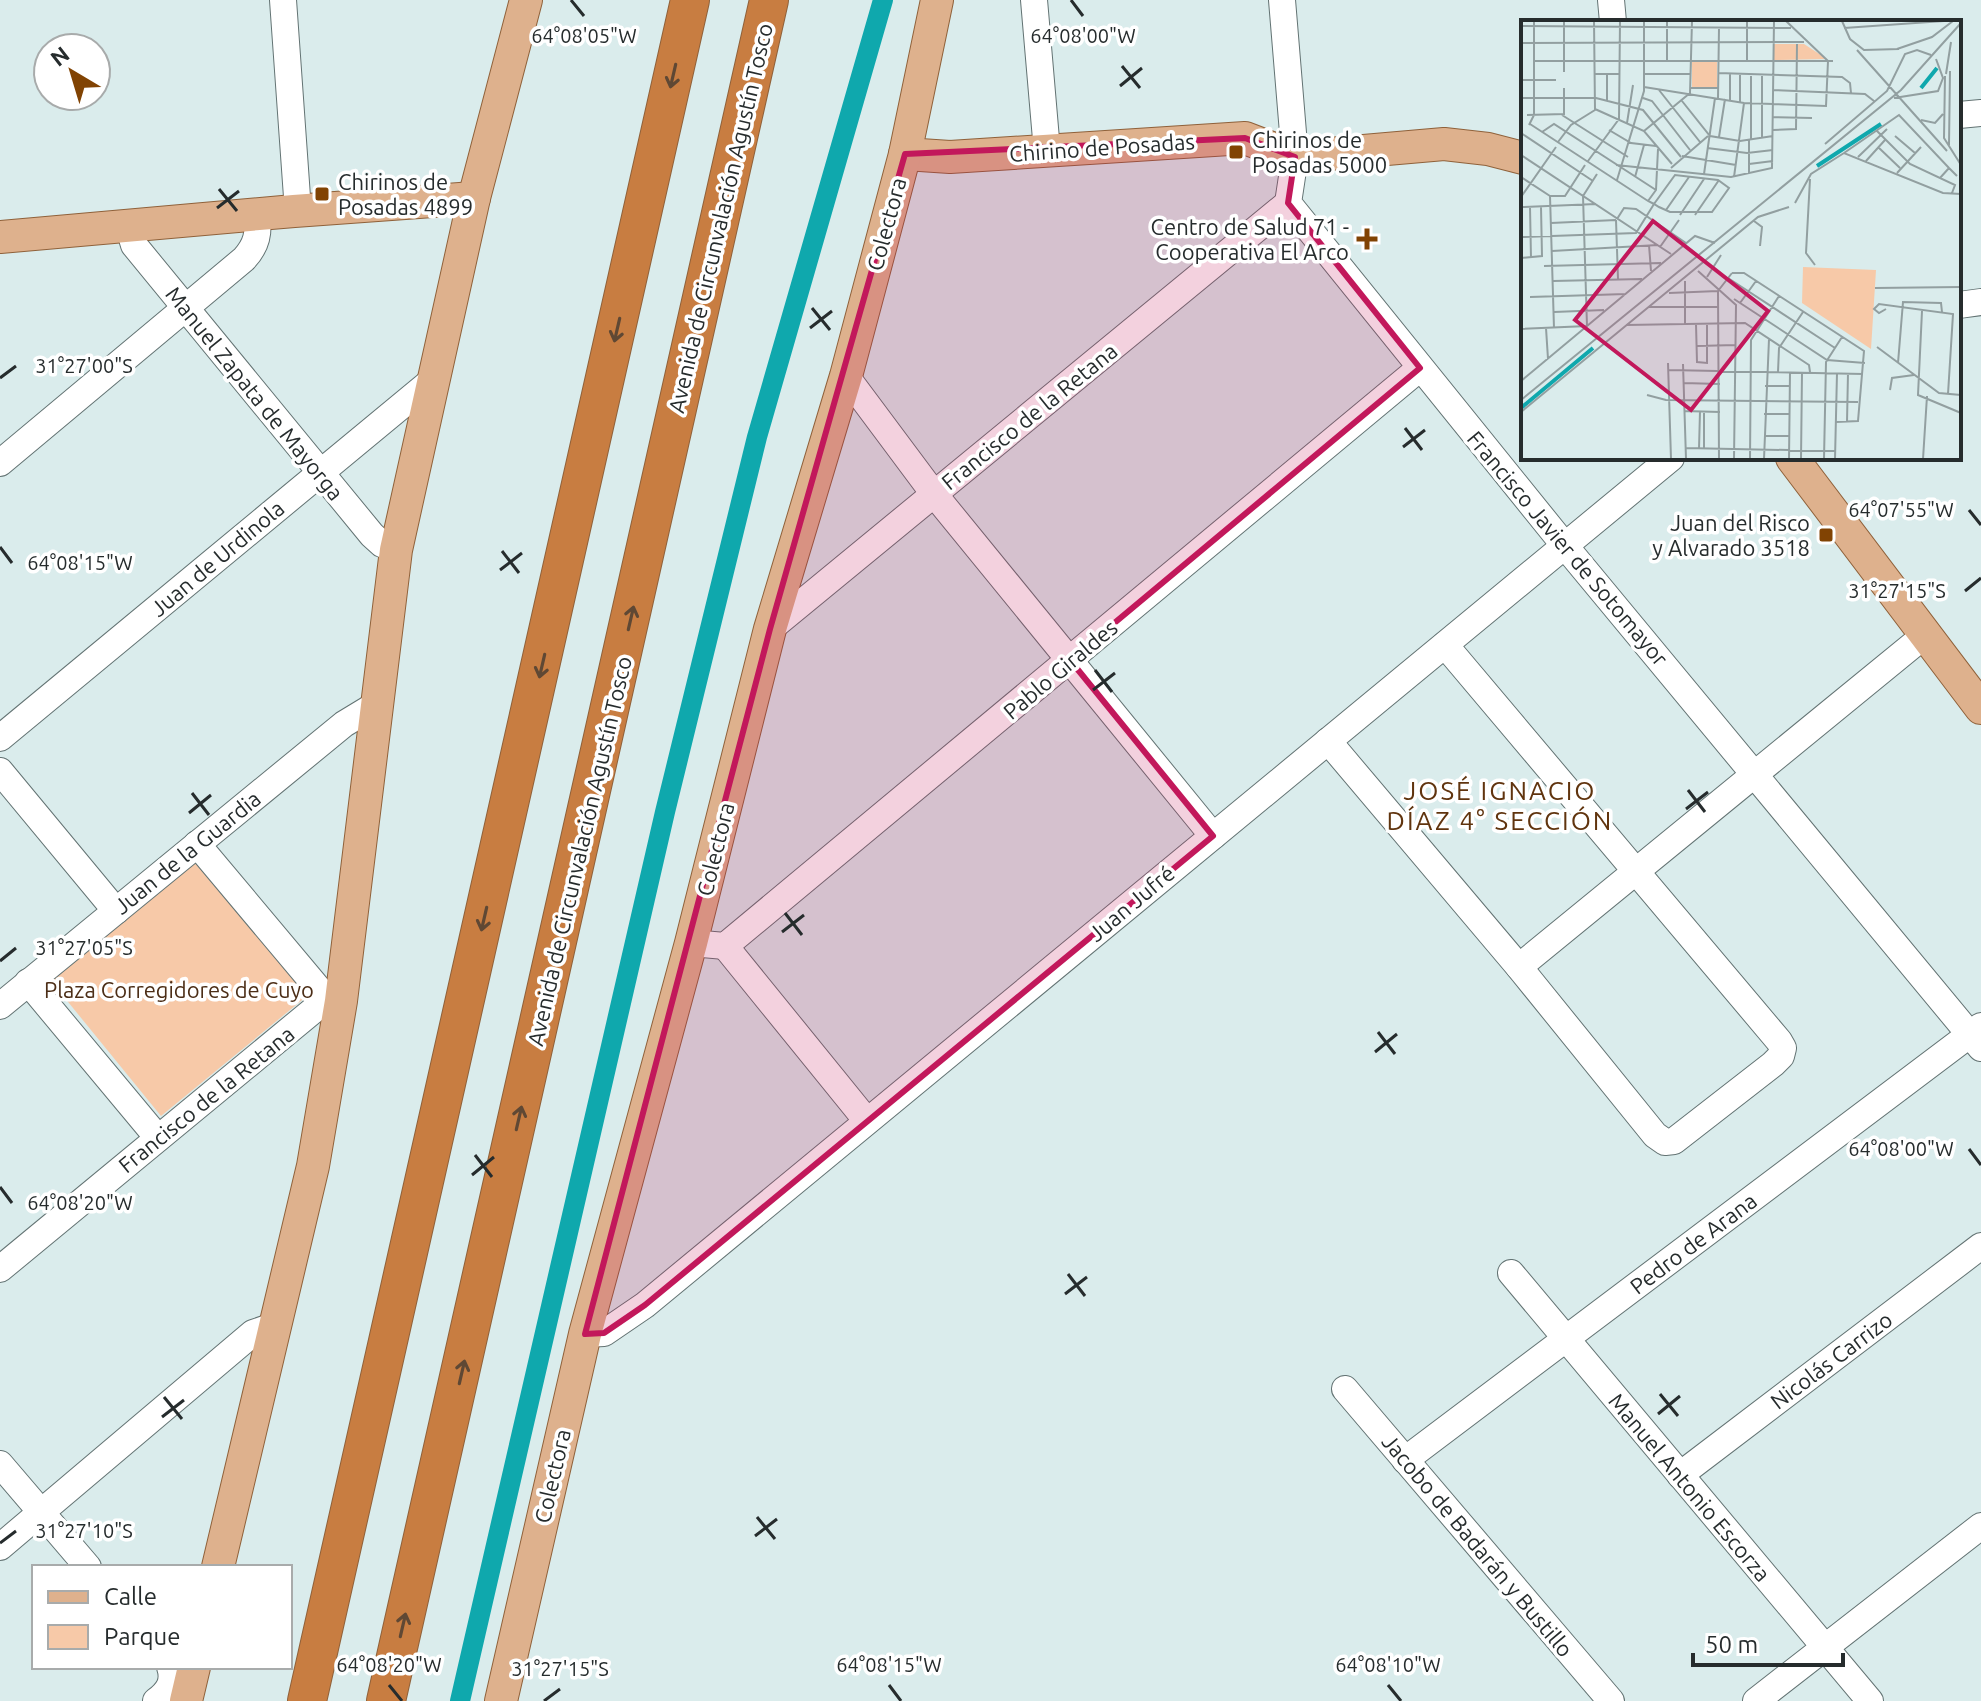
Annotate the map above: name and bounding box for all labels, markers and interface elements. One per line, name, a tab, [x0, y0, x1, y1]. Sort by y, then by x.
inset map	[1521, 20, 1961, 460]
street label: Avenida de Circunvalación Agustín Tosco	[663, 21, 777, 415]
text: 64°08'05"W	[531, 24, 637, 47]
text: 64°08'00"W	[1030, 24, 1136, 47]
north arrow	[32, 32, 112, 112]
text: N	[45, 41, 74, 71]
one-way arrow	[665, 63, 680, 88]
place label: Chirinos de Posadas 5000	[1252, 127, 1387, 177]
street label: Chirino de Posadas	[1008, 128, 1196, 166]
marker: Chirinos de Posadas 5000	[1227, 143, 1245, 161]
place label: Chirinos de Posadas 4899	[338, 169, 473, 219]
street label: Colectora	[862, 175, 910, 273]
marker: Chirinos de Posadas 4899	[313, 185, 331, 203]
place label: Centro de Salud 71 - Cooperativa El Arco	[1151, 214, 1349, 264]
marker: Centro de Salud 71 - Cooperativa El Arco	[1356, 228, 1378, 250]
street label: Manuel Zapata de Mayorga	[161, 281, 349, 505]
one-way arrow	[609, 317, 624, 342]
street label: Francisco de la Retana	[936, 338, 1122, 494]
text: 31°27'00"S	[35, 354, 133, 377]
street label: Francisco Javier de Sotomayor	[1463, 426, 1674, 671]
street label: Juan de Urdinola	[145, 495, 289, 621]
text: 64°07'55"W	[1848, 498, 1954, 521]
place label: Juan del Risco y Alvarado 3518	[1652, 510, 1810, 560]
marker: Juan del Risco y Alvarado 3518	[1817, 526, 1835, 544]
text: 64°08'15"W	[27, 551, 133, 574]
text: 31°27'15"S	[1848, 579, 1946, 602]
one-way arrow	[624, 606, 639, 632]
street label: Pablo Giraldes	[998, 614, 1122, 724]
one-way arrow	[534, 652, 549, 678]
street label: Avenida de Circunvalación Agustín Tosco	[522, 654, 636, 1048]
district label: JOSÉ IGNACIO DÍAZ 4° SECCIÓN	[1387, 775, 1613, 835]
street label: Juan de la Guardia	[109, 785, 265, 919]
street label: Colectora	[691, 800, 739, 898]
street label: Juan Jufré	[1083, 860, 1179, 946]
one-way arrow	[476, 906, 491, 932]
text: 31°27'05"S	[35, 936, 133, 959]
park label: Plaza Corregidores de Cuyo	[44, 977, 314, 1002]
street label: Francisco de la Retana	[113, 1021, 299, 1177]
one-way arrow	[512, 1106, 527, 1131]
text: 64°08'00"W	[1848, 1137, 1954, 1160]
street label: Pedro de Arana	[1625, 1187, 1761, 1299]
text: 64°08'20"W	[27, 1191, 133, 1214]
street label: Nicolás Carrizo	[1765, 1306, 1897, 1414]
one-way arrow	[455, 1359, 470, 1385]
street label: Manuel Antonio Escorza	[1604, 1388, 1776, 1586]
street label: Colectora	[529, 1427, 575, 1525]
street label: Jacobo de Badarán y Bustillo	[1378, 1429, 1578, 1661]
text: 31°27'10"S	[35, 1519, 133, 1542]
legend	[32, 1565, 292, 1669]
text: Calle	[104, 1583, 157, 1610]
one-way arrow	[396, 1613, 411, 1638]
scale bar	[1693, 1617, 1843, 1667]
text: Parque	[104, 1623, 181, 1650]
text: 50 m	[1705, 1631, 1758, 1658]
text: 64°08'20"W	[336, 1653, 442, 1676]
text: 64°08'15"W	[836, 1653, 942, 1676]
text: 64°08'10"W	[1335, 1653, 1441, 1676]
text: 31°27'15"S	[511, 1657, 609, 1680]

